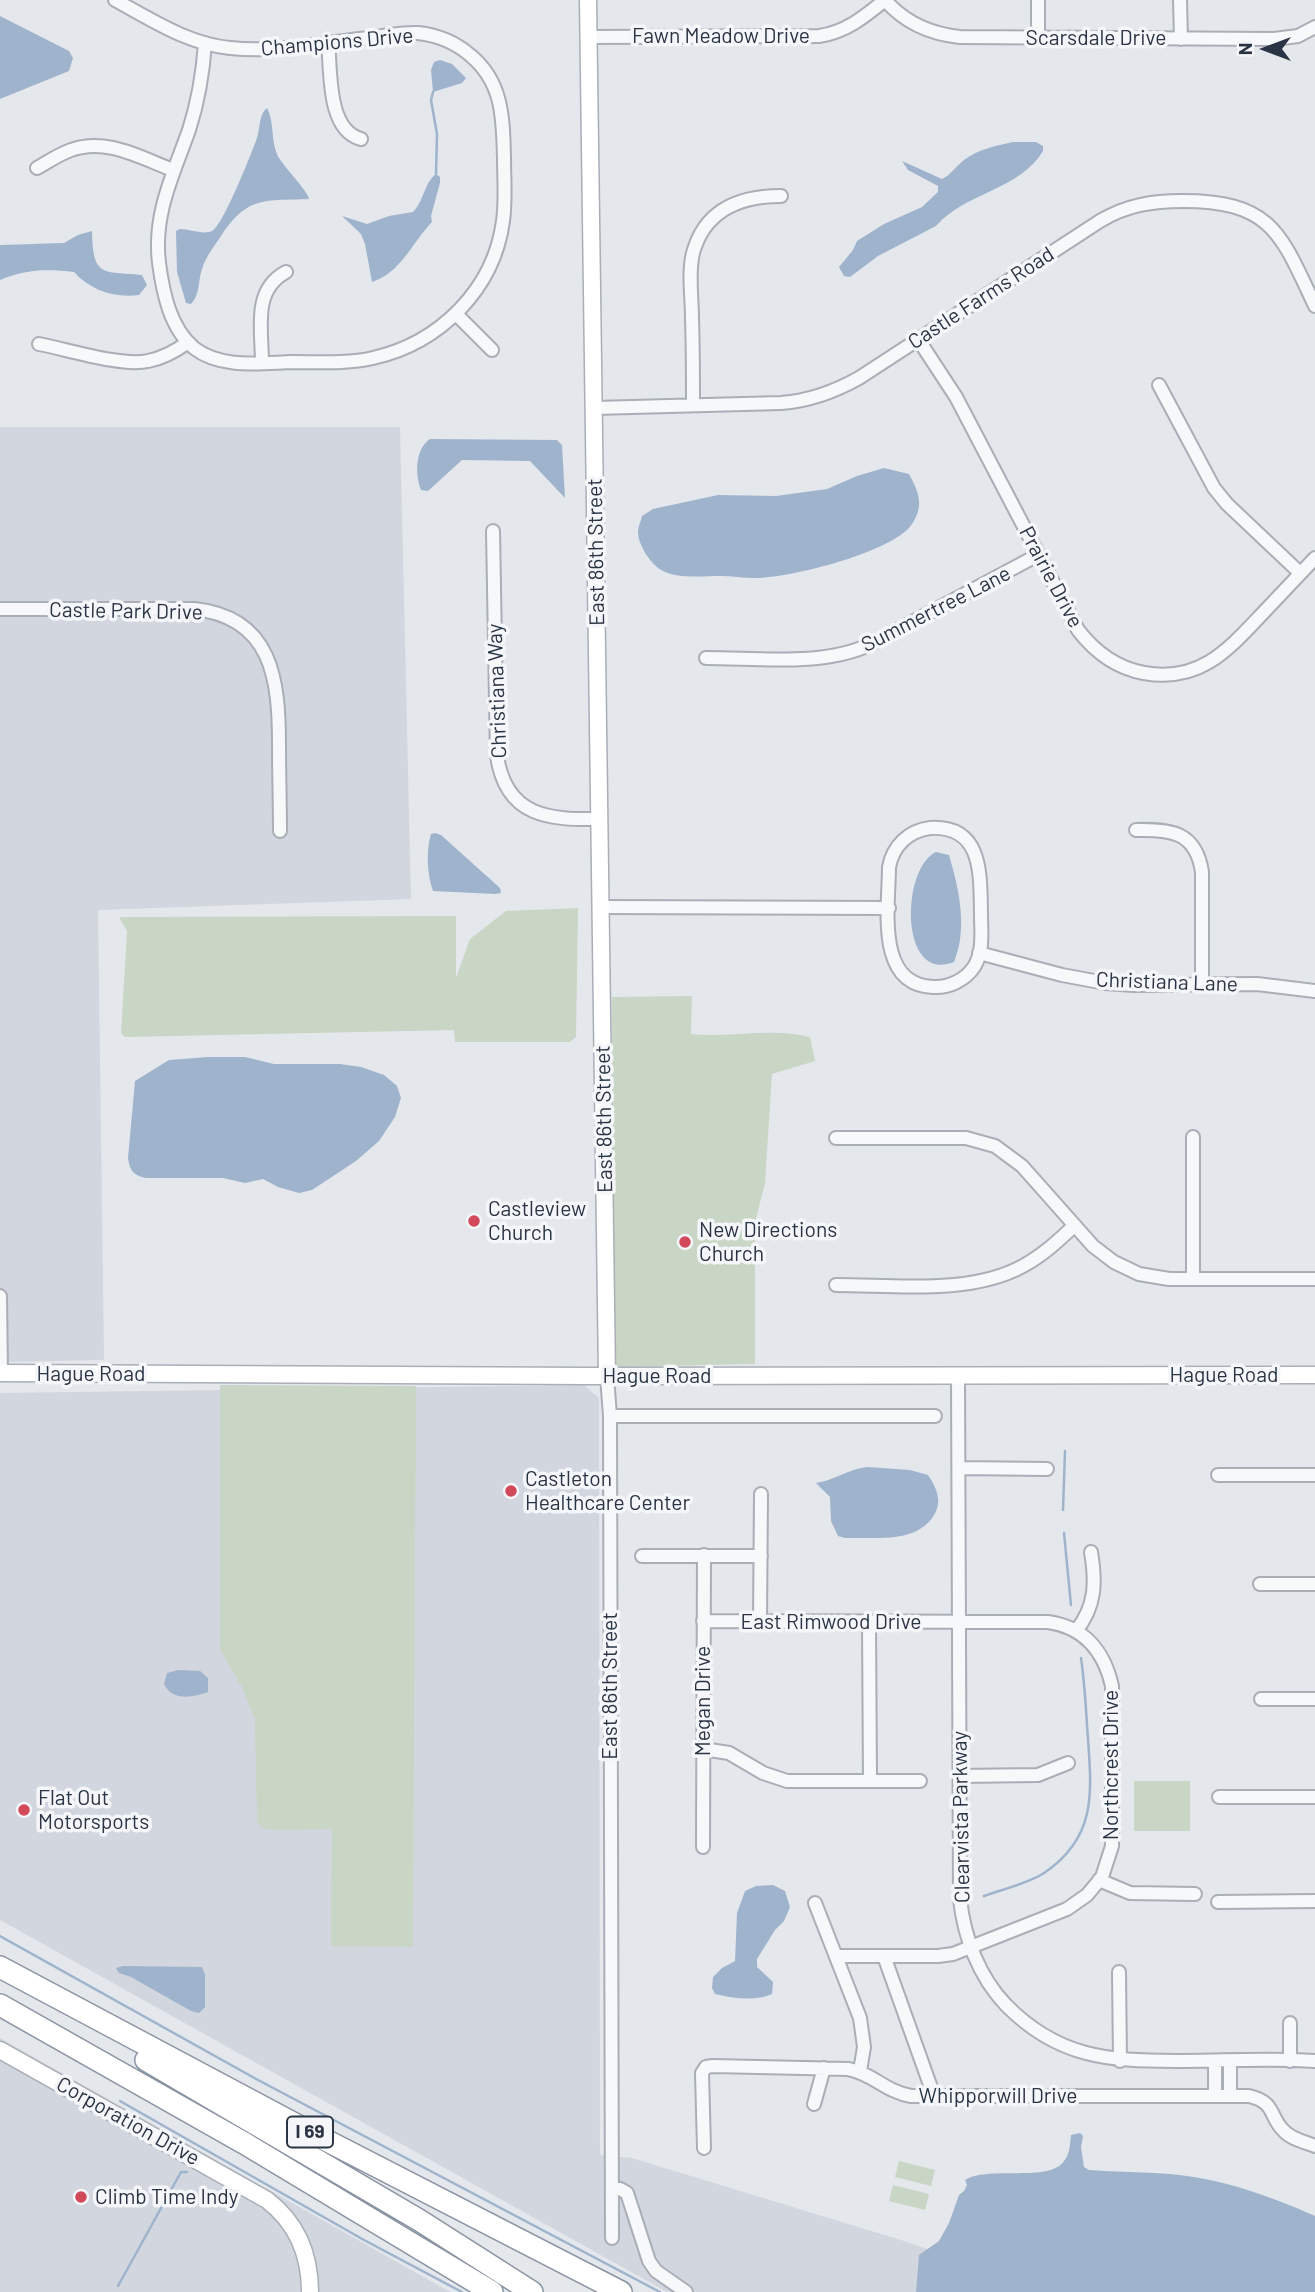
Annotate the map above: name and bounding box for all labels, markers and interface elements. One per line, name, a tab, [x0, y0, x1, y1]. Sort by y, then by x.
north arrow	[1231, 14, 1301, 84]
street label: Champions Drive	[260, 23, 414, 61]
street label: Fawn Meadow Drive	[632, 23, 810, 49]
street label: Scarsdale Drive	[1026, 25, 1166, 51]
text: N	[1233, 43, 1256, 55]
street label: Castle Farms Road	[903, 241, 1059, 355]
street label: East 86th Street	[582, 478, 610, 626]
street label: Prairie Drive	[1014, 522, 1088, 632]
street label: Summertree Lane	[857, 561, 1015, 657]
street label: Castle Park Drive	[49, 597, 203, 625]
street label: Christiana Way	[482, 623, 512, 759]
street label: Christiana Lane	[1096, 967, 1238, 997]
street label: East 86th Street	[590, 1045, 618, 1193]
place label: Castleview Church	[488, 1196, 586, 1246]
marker: Castleview Church	[466, 1213, 482, 1229]
place label: New Directions Church	[699, 1217, 837, 1267]
marker: New Directions Church	[677, 1234, 693, 1250]
street label: Hague Road	[37, 1361, 145, 1387]
street label: Hague Road	[1170, 1362, 1278, 1388]
street label: Hague Road	[603, 1363, 711, 1389]
place label: Castleton Healthcare Center	[525, 1466, 690, 1516]
marker: Castleton Healthcare Center	[503, 1483, 519, 1499]
street label: East Rimwood Drive	[741, 1609, 921, 1635]
street label: East 86th Street	[597, 1612, 623, 1760]
street label: Megan Drive	[690, 1646, 716, 1756]
street label: Northcrest Drive	[1098, 1690, 1124, 1840]
street label: Clearvista Parkway	[947, 1731, 975, 1903]
place label: Flat Out Motorsports	[38, 1785, 149, 1835]
marker: Flat Out Motorsports	[16, 1802, 32, 1818]
street label: Corporation Drive	[52, 2071, 204, 2171]
street label: Whipporwill Drive	[919, 2083, 1077, 2109]
road number: I 69	[287, 2116, 333, 2148]
place label: Climb Time Indy	[95, 2184, 238, 2210]
marker: Climb Time Indy	[73, 2189, 89, 2205]

